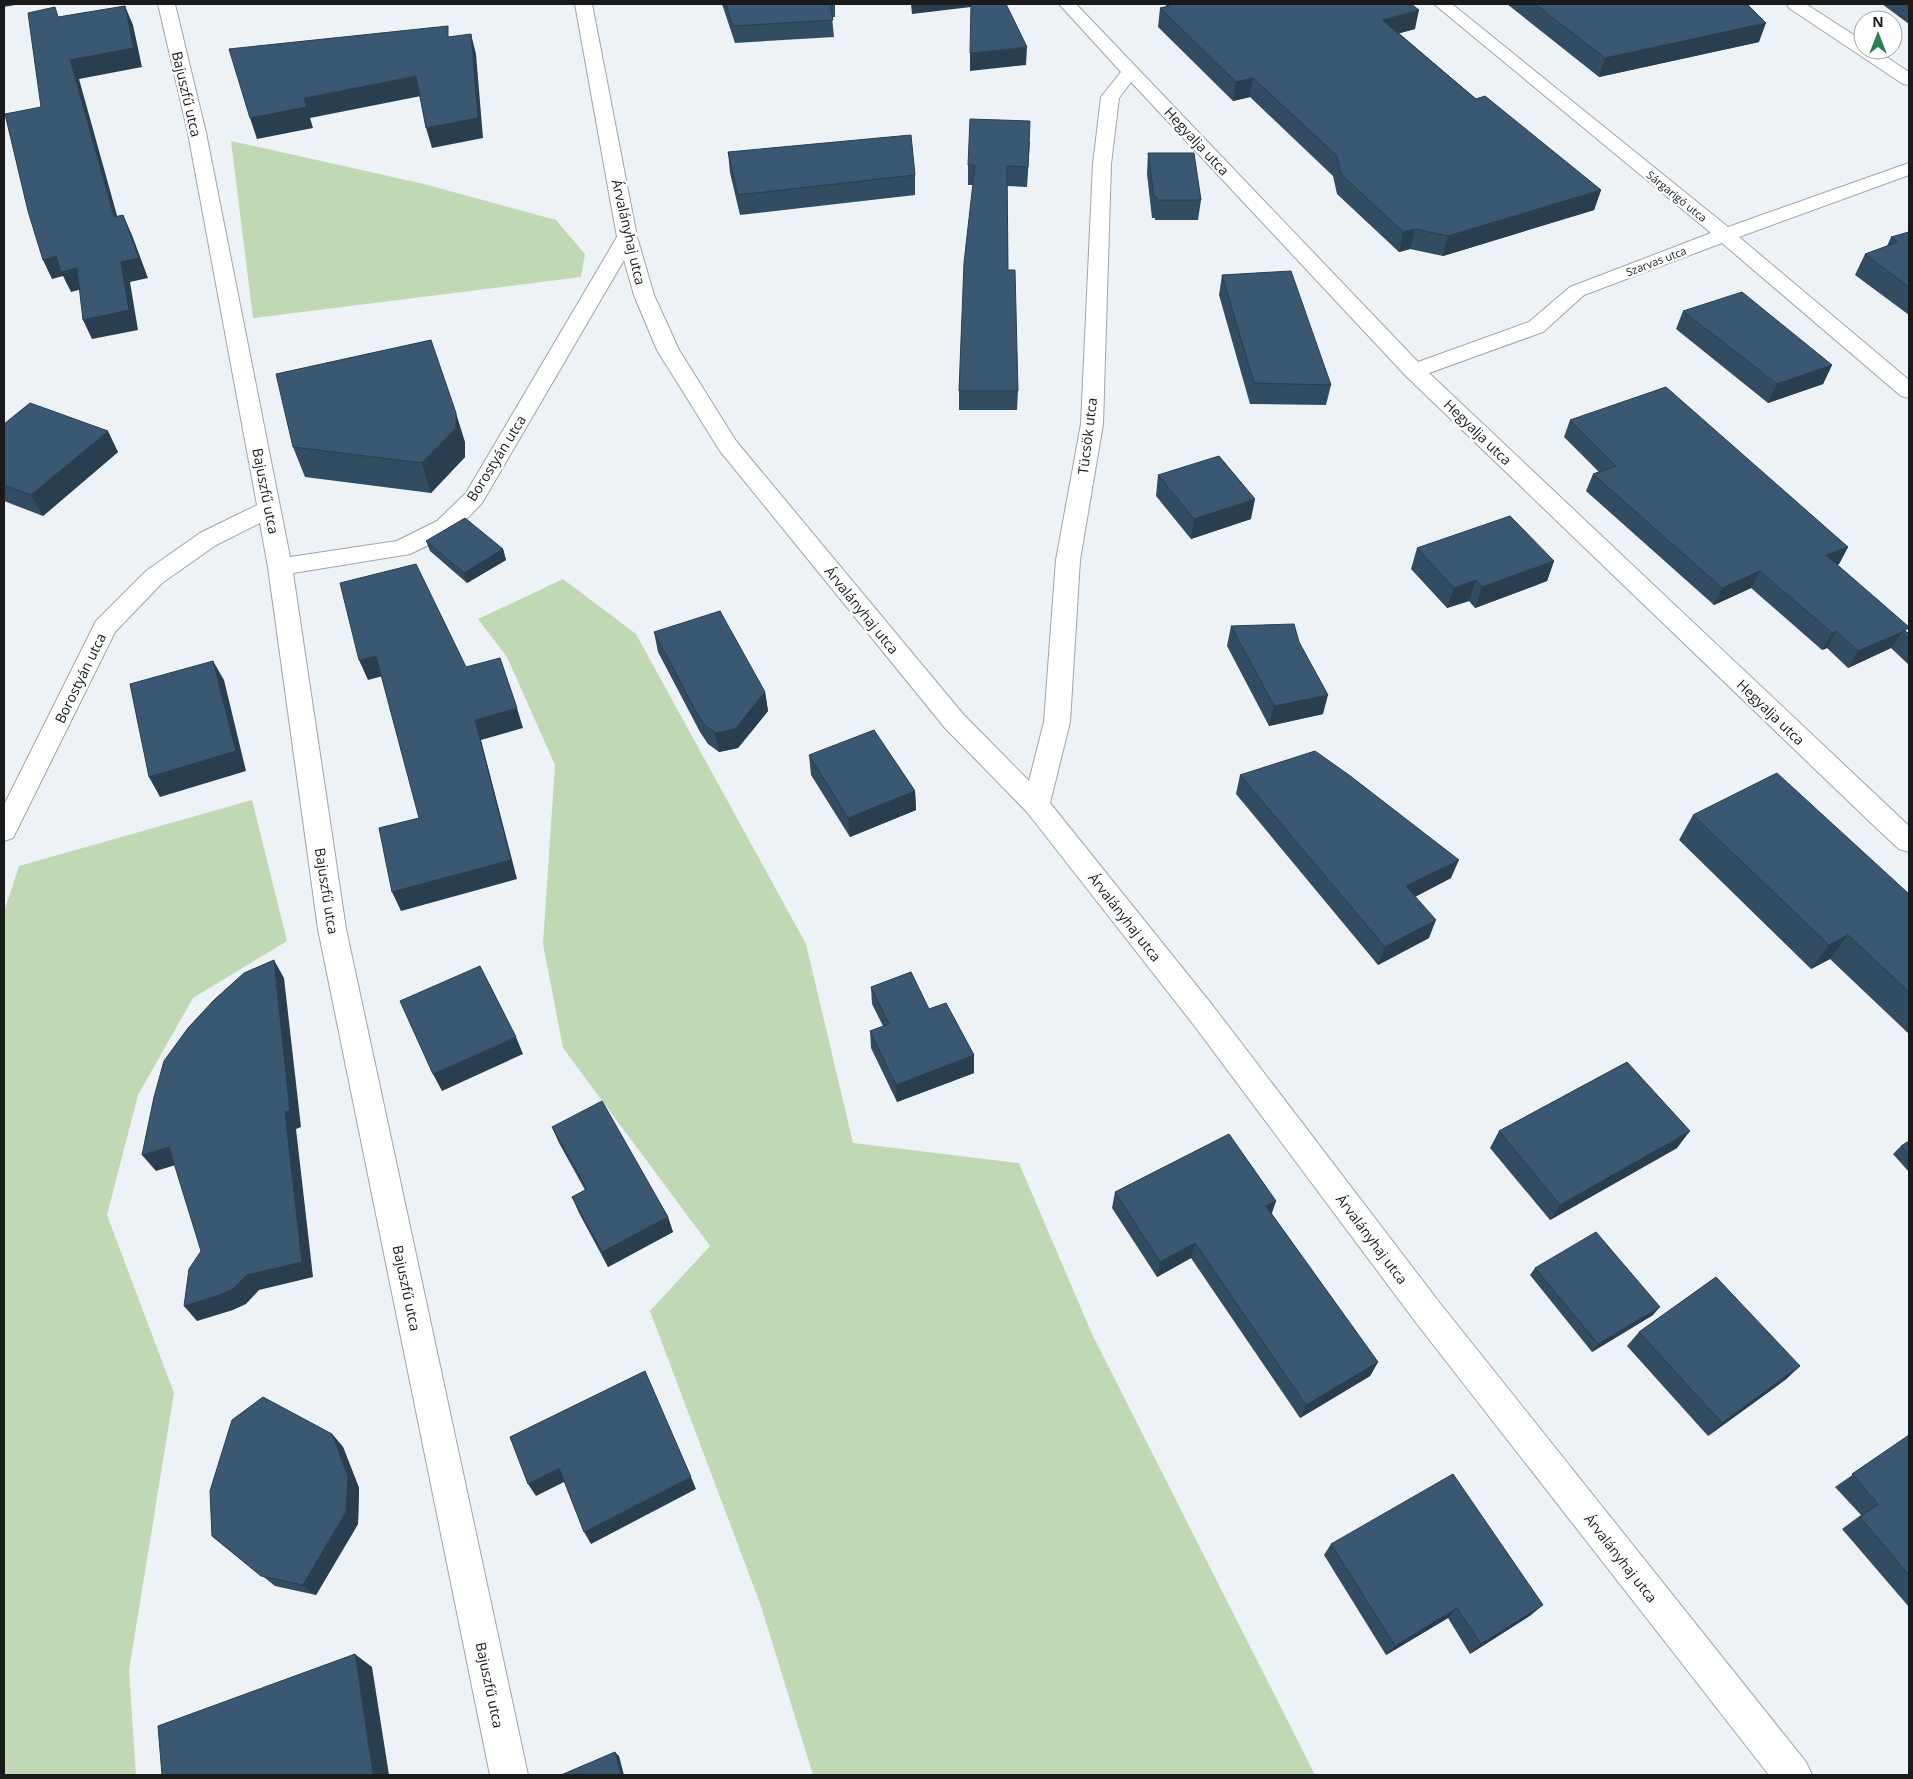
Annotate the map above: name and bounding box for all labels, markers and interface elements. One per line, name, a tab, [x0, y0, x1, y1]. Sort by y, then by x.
north arrow	[1853, 10, 1903, 60]
text: N	[1872, 12, 1884, 31]
street label: Bajuszfű utca	[168, 49, 206, 139]
street label: Hegyalja utca	[1160, 103, 1234, 179]
street label: Sárgarigó utca	[1644, 167, 1710, 225]
street label: Árvalányhaj utca	[608, 177, 650, 287]
street label: Szarvas utca	[1624, 243, 1688, 279]
street label: Hegyalja utca	[1440, 395, 1516, 469]
street label: Tücsök utca	[1073, 397, 1101, 475]
street label: Borostyán utca	[462, 411, 530, 505]
street label: Bajuszfű utca	[248, 446, 284, 536]
street label: Árvalányhaj utca	[821, 562, 903, 658]
street label: Borostyán utca	[50, 630, 110, 726]
street label: Hegyalja utca	[1733, 675, 1809, 749]
street label: Bajuszfű utca	[311, 846, 343, 936]
street label: Árvalányhaj utca	[1084, 869, 1166, 965]
street label: Árvalányhaj utca	[1332, 1190, 1412, 1288]
street label: Bajuszfű utca	[389, 1243, 425, 1333]
street label: Árvalányhaj utca	[1580, 1510, 1662, 1606]
street label: Bajuszfű utca	[472, 1640, 508, 1730]

